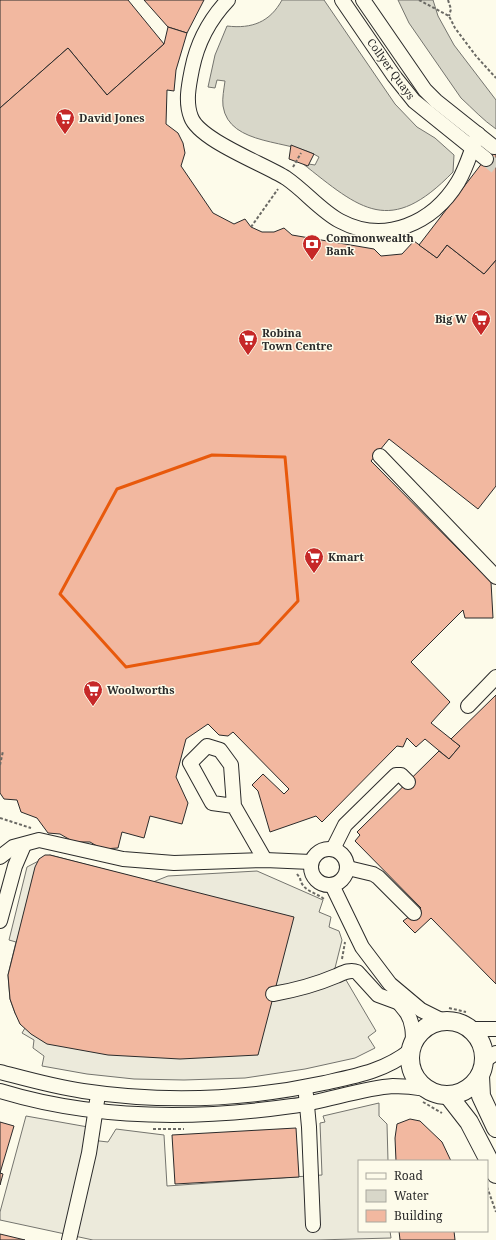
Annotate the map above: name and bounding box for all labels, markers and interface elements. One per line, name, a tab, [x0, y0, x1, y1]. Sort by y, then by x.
street label: Collyer Quays	[364, 35, 419, 102]
supermarket icon: David Jones	[54, 107, 76, 135]
place label: David Jones	[79, 110, 145, 125]
place label: Commonwealth Bank	[326, 230, 415, 258]
bank icon: Commonwealth Bank	[301, 233, 323, 261]
supermarket icon: Big W	[470, 308, 492, 336]
place label: Big W	[435, 311, 467, 326]
place label: Robina Town Centre	[262, 325, 333, 353]
supermarket icon: Robina Town Centre	[237, 328, 259, 356]
supermarket icon: Kmart	[303, 546, 325, 574]
place label: Kmart	[328, 549, 364, 564]
supermarket icon: Woolworths	[82, 679, 104, 707]
place label: Woolworths	[107, 682, 174, 697]
legend	[358, 1160, 488, 1232]
text: Road	[394, 1167, 424, 1184]
text: Water	[394, 1187, 429, 1204]
text: Building	[394, 1207, 443, 1224]

